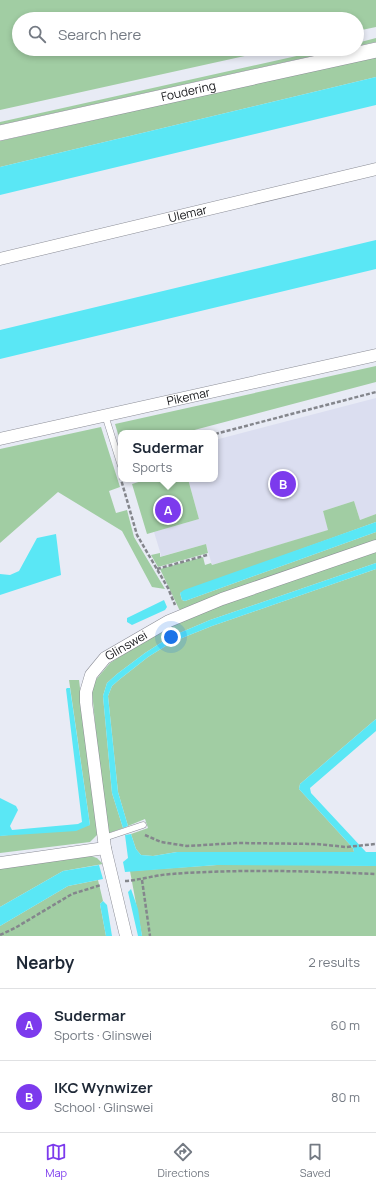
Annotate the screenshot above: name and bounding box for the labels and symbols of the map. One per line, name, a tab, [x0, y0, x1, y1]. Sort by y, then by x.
street label: Foudering	[159, 77, 217, 105]
street label: Ulemar	[167, 201, 209, 226]
street label: Pikemar	[165, 383, 212, 410]
pin: B	[270, 469, 296, 499]
pin: A	[155, 495, 181, 525]
street label: Glinswei	[102, 626, 150, 664]
your location	[161, 627, 181, 647]

